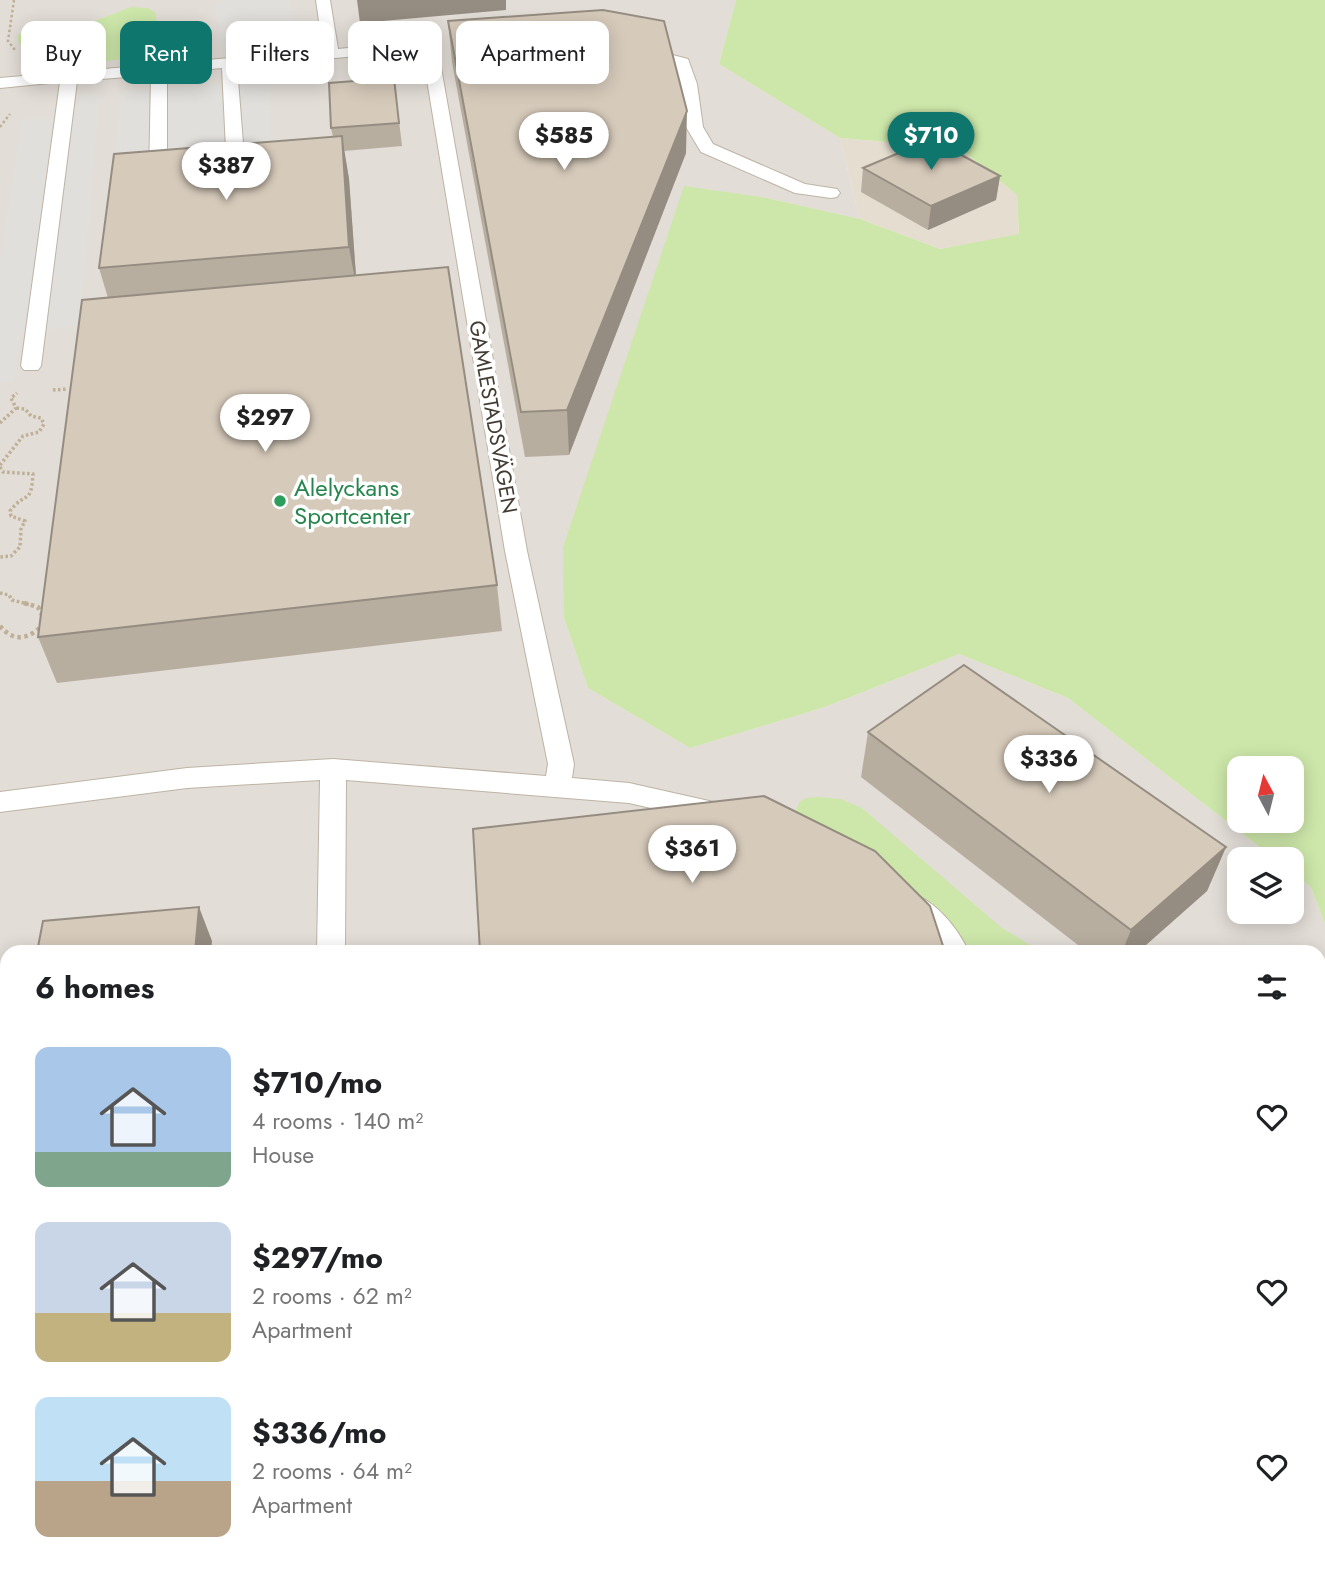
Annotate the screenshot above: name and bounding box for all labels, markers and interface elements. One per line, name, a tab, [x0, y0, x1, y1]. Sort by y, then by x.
chip: Buy	[21, 21, 106, 84]
chip: Rent	[120, 21, 212, 84]
chip: Filters	[226, 21, 334, 84]
chip: New	[348, 21, 442, 84]
chip: Apartment	[456, 21, 609, 84]
pin: $585	[523, 113, 605, 172]
pin: $710	[890, 113, 972, 172]
text: $585	[535, 118, 593, 152]
text: $710	[903, 118, 959, 152]
pin: $387	[185, 142, 267, 202]
text: $387	[198, 148, 254, 182]
street label: GAMLESTADSVÄGEN	[461, 318, 525, 516]
pin: $297	[224, 394, 306, 454]
text: $297	[236, 400, 294, 434]
place label: Alelyckans Sportcenter	[294, 470, 411, 533]
marker: Alelyckans Sportcenter	[272, 493, 288, 509]
pin: $336	[1008, 736, 1090, 795]
text: $336	[1020, 741, 1078, 775]
north arrow	[1227, 756, 1304, 833]
map controls	[1227, 756, 1304, 924]
pin: $361	[651, 826, 733, 885]
text: $361	[664, 831, 720, 865]
button: layers	[1227, 847, 1304, 924]
text: 6 homes	[35, 966, 154, 1009]
icon: filters	[1253, 968, 1291, 1006]
text: $710/mo	[252, 1061, 382, 1104]
icon: home	[91, 1075, 175, 1159]
icon: heart	[1253, 1098, 1291, 1136]
text: 4 rooms · 140 m²	[252, 1104, 423, 1138]
text: House	[252, 1138, 314, 1172]
text: $297/mo	[252, 1236, 383, 1279]
icon: home	[91, 1250, 175, 1334]
icon: heart	[1253, 1273, 1291, 1311]
text: 2 rooms · 62 m²	[252, 1279, 412, 1313]
text: Apartment	[252, 1313, 352, 1347]
text: $336/mo	[252, 1411, 386, 1454]
icon: home	[91, 1425, 175, 1509]
icon: heart	[1253, 1448, 1291, 1486]
text: 2 rooms · 64 m²	[252, 1454, 412, 1488]
text: Apartment	[252, 1488, 352, 1522]

